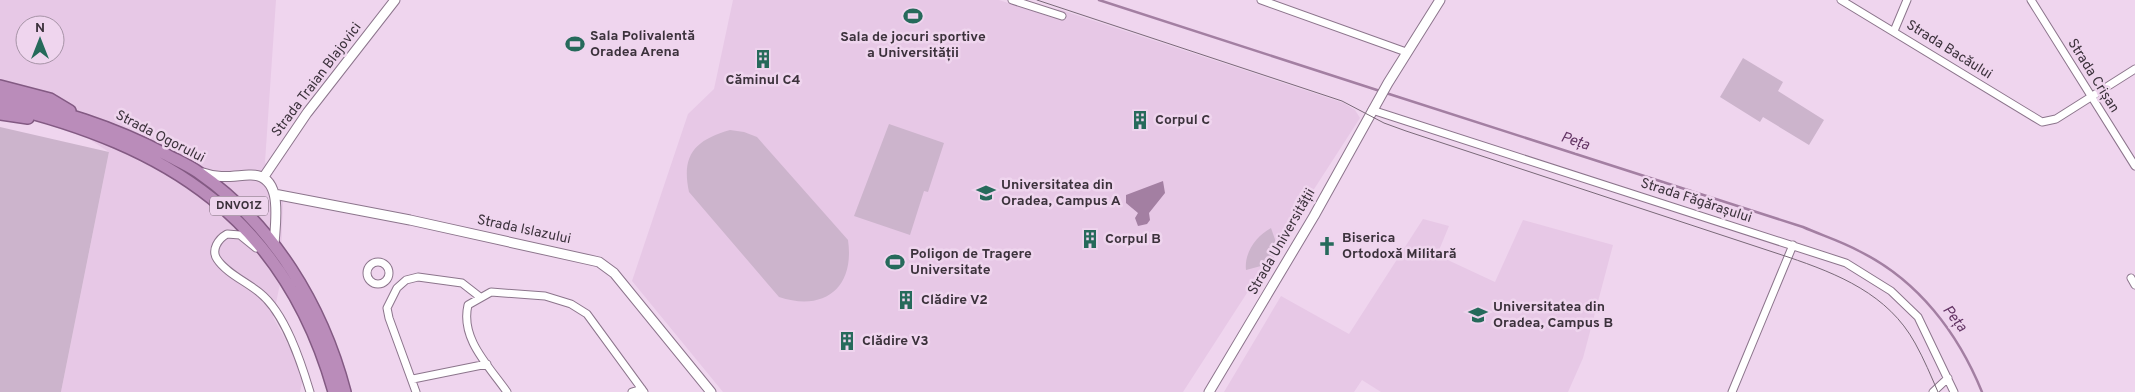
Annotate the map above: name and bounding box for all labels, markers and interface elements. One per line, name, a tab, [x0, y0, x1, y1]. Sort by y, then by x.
sports icon: Sala de jocuri sportive a Universității	[902, 5, 924, 27]
north arrow	[15, 15, 65, 65]
street label: Strada Bacăului	[1903, 17, 1995, 83]
text: N	[35, 20, 45, 37]
street label: Strada Traian Blajovici	[268, 20, 366, 140]
place label: Sala Polivalentă Oradea Arena	[590, 28, 695, 61]
place label: Sala de jocuri sportive a Universității	[840, 29, 986, 62]
sports icon: Sala Polivalentă Oradea Arena	[564, 33, 586, 55]
street label: Strada Crișan	[2064, 36, 2122, 116]
building icon: Căminul C4	[752, 48, 774, 70]
place label: Căminul C4	[725, 72, 801, 89]
street label: Strada Ogorului	[112, 107, 208, 167]
building icon: Corpul C	[1129, 109, 1151, 131]
place label: Corpul C	[1155, 112, 1210, 129]
water label: Peța	[1558, 128, 1592, 156]
street label: Strada Făgărașului	[1638, 175, 1754, 227]
place label: Universitatea din Oradea, Campus A	[1001, 177, 1121, 210]
school or university icon: Universitatea din Oradea, Campus A	[975, 182, 997, 204]
street label: Strada Universității	[1245, 186, 1319, 298]
road number: DNVO1Z	[210, 197, 268, 216]
street label: Strada Islazului	[475, 212, 573, 248]
building icon: Corpul B	[1079, 228, 1101, 250]
place label: Biserica Ortodoxă Militară	[1342, 230, 1456, 263]
place label: Corpul B	[1105, 231, 1161, 248]
church icon: Biserica Ortodoxă Militară	[1316, 235, 1338, 257]
place label: Poligon de Tragere Universitate	[910, 246, 1032, 279]
sports icon: Poligon de Tragere Universitate	[884, 251, 906, 273]
building icon: Clădire V2	[895, 289, 917, 311]
place label: Clădire V2	[921, 292, 988, 309]
place label: Universitatea din Oradea, Campus B	[1493, 299, 1613, 332]
water label: Peța	[1938, 302, 1971, 336]
school or university icon: Universitatea din Oradea, Campus B	[1467, 304, 1489, 326]
building icon: Clădire V3	[836, 330, 858, 352]
place label: Clădire V3	[862, 333, 929, 350]

